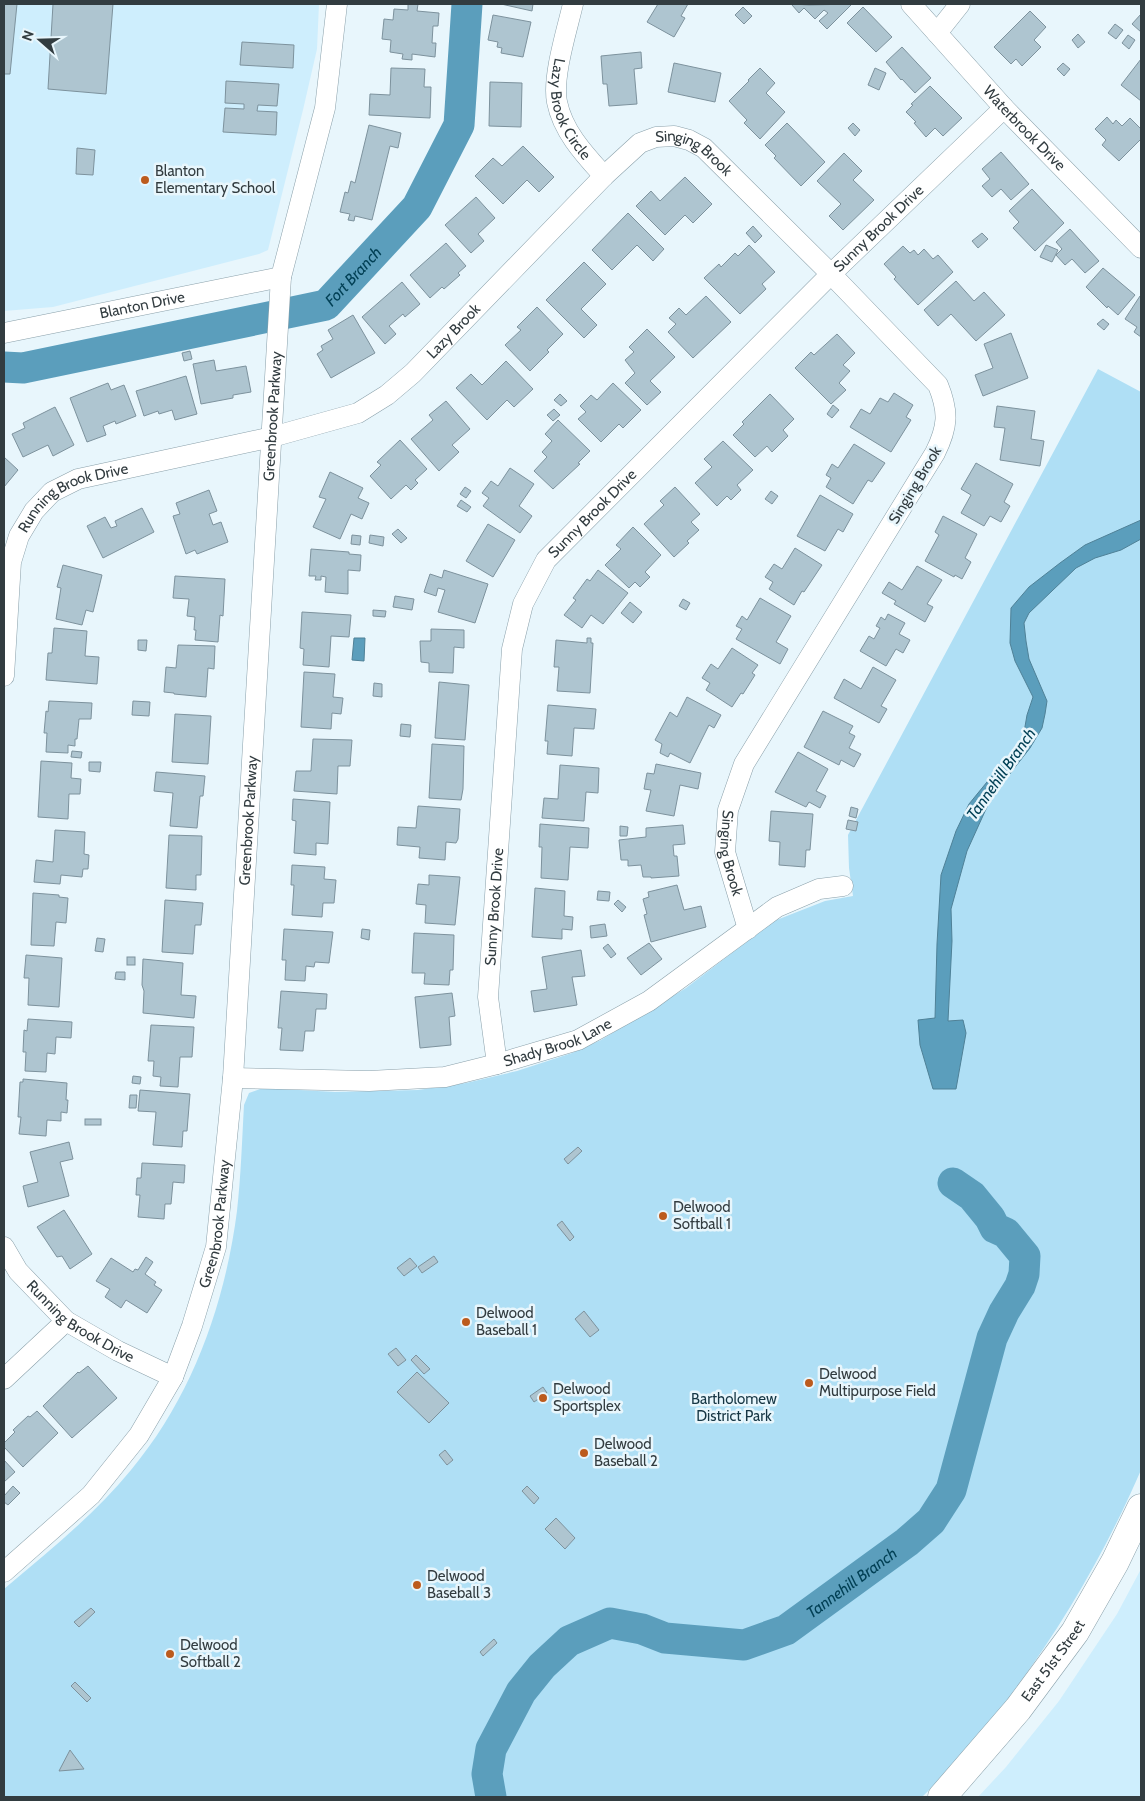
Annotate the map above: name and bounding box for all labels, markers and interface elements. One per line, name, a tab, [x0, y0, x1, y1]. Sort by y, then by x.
north arrow	[15, 15, 65, 65]
text: N	[18, 28, 38, 43]
street label: Lazy Brook Circle	[547, 57, 595, 164]
street label: Waterbrook Drive	[979, 82, 1069, 175]
street label: Singing Brook	[655, 127, 736, 180]
place label: Blanton Elementary School	[155, 162, 276, 197]
marker: Blanton Elementary School	[139, 174, 151, 186]
street label: Sunny Brook Drive	[830, 181, 927, 276]
water label: Fort Branch	[321, 242, 385, 310]
street label: Blanton Drive	[98, 288, 187, 322]
street label: Lazy Brook	[423, 300, 484, 362]
street label: Greenbrook Parkway	[260, 350, 286, 482]
street label: Singing Brook	[885, 443, 945, 527]
street label: Running Brook Drive	[14, 459, 130, 536]
street label: Sunny Brook Drive	[544, 465, 640, 562]
water label: Tannehill Branch	[962, 725, 1040, 823]
street label: Greenbrook Parkway	[236, 755, 261, 886]
street label: Singing Brook	[716, 809, 747, 898]
street label: Sunny Brook Drive	[481, 847, 507, 966]
street label: Shady Brook Lane	[501, 1014, 615, 1071]
street label: Greenbrook Parkway	[195, 1158, 234, 1290]
place label: Delwood Softball 1	[673, 1198, 731, 1233]
marker: Delwood Softball 1	[657, 1210, 669, 1222]
street label: Running Brook Drive	[23, 1277, 137, 1366]
place label: Delwood Baseball 1	[476, 1304, 537, 1339]
marker: Delwood Baseball 1	[460, 1316, 472, 1328]
place label: Delwood Multipurpose Field	[819, 1365, 936, 1400]
marker: Delwood Multipurpose Field	[803, 1377, 815, 1389]
place label: Delwood Sportsplex	[553, 1380, 621, 1415]
park label: Bartholomew District Park	[691, 1390, 777, 1425]
marker: Delwood Sportsplex	[537, 1392, 549, 1404]
place label: Delwood Baseball 2	[594, 1435, 658, 1470]
marker: Delwood Baseball 2	[578, 1447, 590, 1459]
water label: Tannehill Branch	[802, 1543, 900, 1622]
place label: Delwood Baseball 3	[427, 1567, 491, 1602]
marker: Delwood Baseball 3	[411, 1579, 423, 1591]
street label: East 51st Street	[1018, 1617, 1089, 1705]
place label: Delwood Softball 2	[180, 1636, 241, 1671]
marker: Delwood Softball 2	[164, 1648, 176, 1660]

